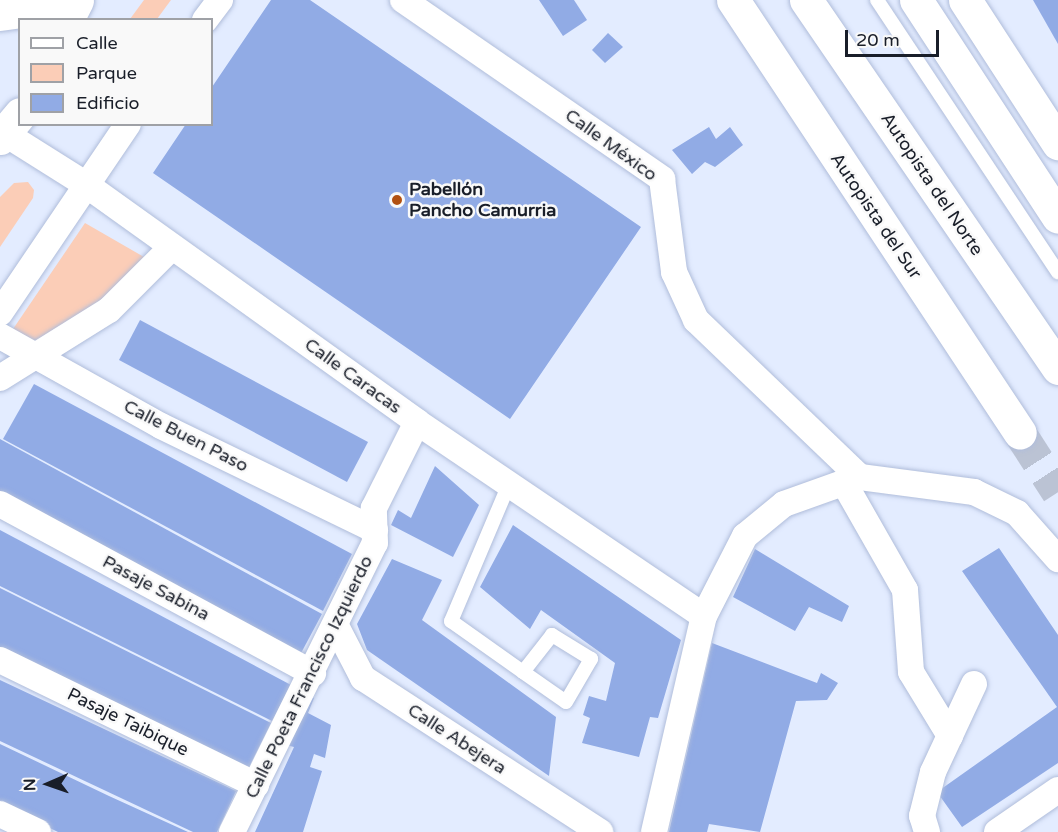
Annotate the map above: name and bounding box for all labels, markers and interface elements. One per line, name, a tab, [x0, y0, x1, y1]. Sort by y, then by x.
legend	[18, 18, 213, 126]
scale bar	[848, 18, 942, 56]
text: 20 m	[856, 29, 900, 51]
text: Calle	[76, 32, 118, 54]
text: Parque	[76, 62, 137, 84]
text: Edificio	[76, 92, 140, 114]
street label: Calle México	[561, 104, 661, 186]
street label: Autopista del Norte	[876, 108, 988, 260]
street label: Autopista del Sur	[826, 149, 926, 283]
place label: Pabellón Pancho Camurria	[409, 179, 556, 222]
marker: Pabellón Pancho Camurria	[390, 193, 404, 207]
street label: Calle Caracas	[300, 334, 406, 418]
street label: Calle Buen Paso	[120, 395, 252, 477]
street label: Pasaje Sabina	[99, 551, 213, 625]
street label: Calle Poeta Francisco Izquierdo	[241, 552, 377, 802]
street label: Pasaje Taibique	[64, 683, 192, 761]
street label: Calle Abejera	[404, 699, 510, 779]
north arrow	[18, 754, 78, 814]
text: N	[20, 778, 40, 791]

